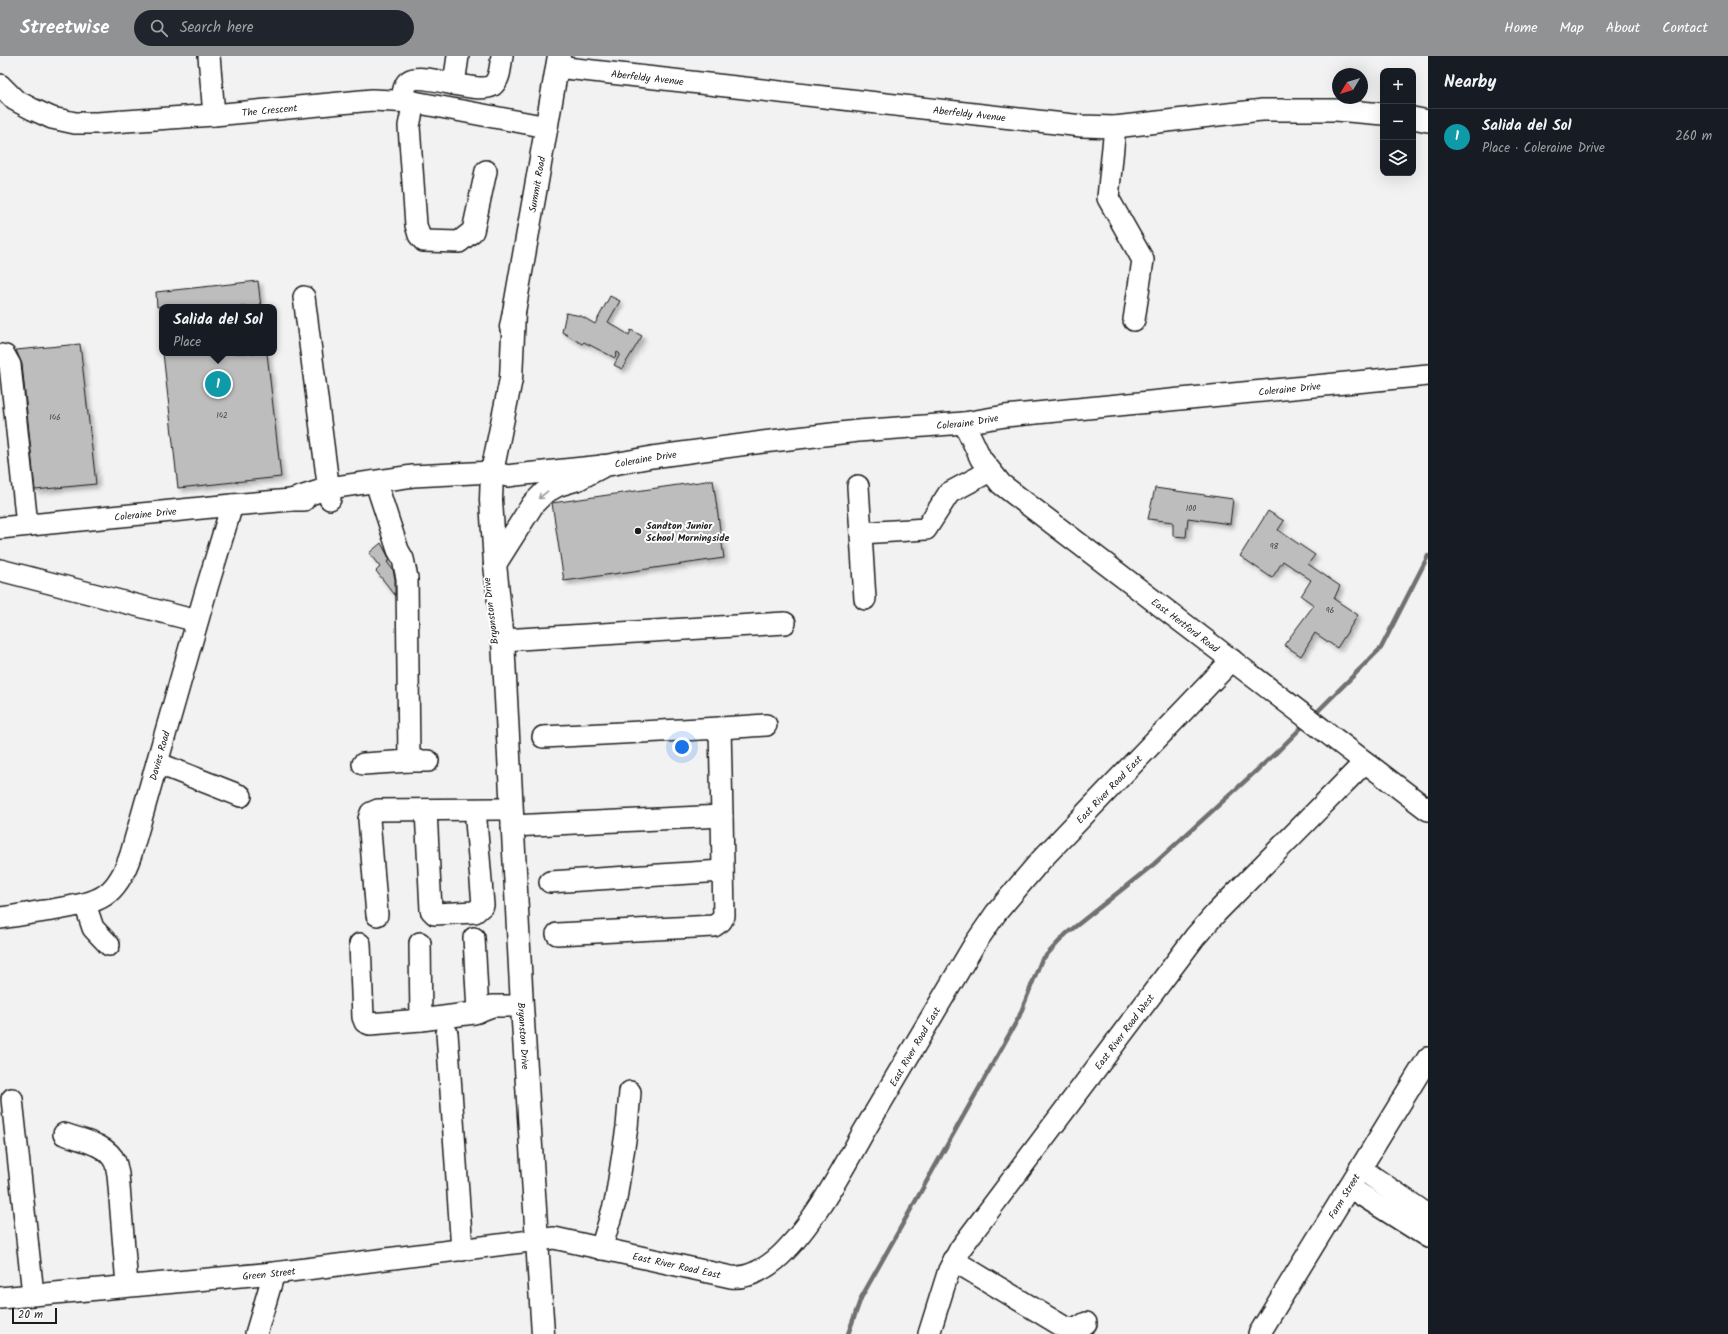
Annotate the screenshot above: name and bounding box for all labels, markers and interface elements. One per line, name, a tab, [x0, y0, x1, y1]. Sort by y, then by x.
search box	[134, 10, 414, 46]
text: Streetwise	[20, 13, 110, 43]
text: Search here	[180, 16, 254, 40]
icon: search	[148, 17, 170, 39]
text: Home	[1504, 17, 1538, 39]
text: Map	[1560, 17, 1584, 39]
text: About	[1606, 17, 1640, 39]
text: Contact	[1662, 17, 1708, 39]
street label: Aberfeldy Avenue	[610, 66, 685, 90]
north arrow	[1332, 68, 1368, 104]
map controls	[1380, 68, 1416, 176]
button: +	[1380, 68, 1416, 104]
text: Nearby	[1444, 69, 1496, 96]
street label: The Crescent	[241, 100, 298, 121]
street label: Aberfeldy Avenue	[932, 102, 1007, 126]
button: −	[1380, 104, 1416, 140]
text: Salida del Sol	[1482, 114, 1572, 138]
text: 1	[1455, 126, 1459, 147]
text: 260 m	[1675, 126, 1712, 147]
text: Place · Coleraine Drive	[1482, 138, 1605, 159]
button: layers	[1380, 140, 1416, 176]
street label: Summit Road	[525, 154, 550, 214]
popup	[159, 304, 277, 356]
text: Salida del Sol	[173, 308, 263, 332]
text: Place	[173, 332, 201, 353]
pin: 1	[205, 369, 231, 399]
street label: Coleraine Drive	[1258, 378, 1322, 400]
house number: 142	[216, 409, 228, 422]
street label: Coleraine Drive	[936, 410, 1000, 434]
house number: 146	[49, 411, 61, 424]
street label: Coleraine Drive	[613, 447, 678, 473]
one-way arrow	[538, 490, 548, 499]
house number: 100	[1186, 502, 1196, 515]
street label: Coleraine Drive	[113, 503, 178, 526]
place label: Sandton Junior School Morningside	[646, 518, 730, 546]
marker: Sandton Junior School Morningside	[633, 526, 643, 536]
house number: 98	[1270, 540, 1279, 553]
street label: Bryanston Drive	[479, 576, 503, 645]
street label: East Hertford Road	[1148, 595, 1223, 657]
house number: 96	[1326, 604, 1334, 617]
street label: Davies Road	[145, 728, 175, 782]
your location	[672, 737, 692, 757]
street label: East River Road East	[1073, 752, 1146, 828]
street label: East River Road West	[1091, 991, 1159, 1074]
street label: Bryanston Drive	[513, 1002, 533, 1071]
street label: East River Road East	[885, 1004, 945, 1090]
street label: Farm Street	[1324, 1171, 1365, 1222]
street label: East River Road East	[631, 1249, 722, 1284]
street label: Green Street	[242, 1263, 297, 1285]
scale bar	[12, 1306, 57, 1325]
text: 20 m	[18, 1306, 43, 1324]

